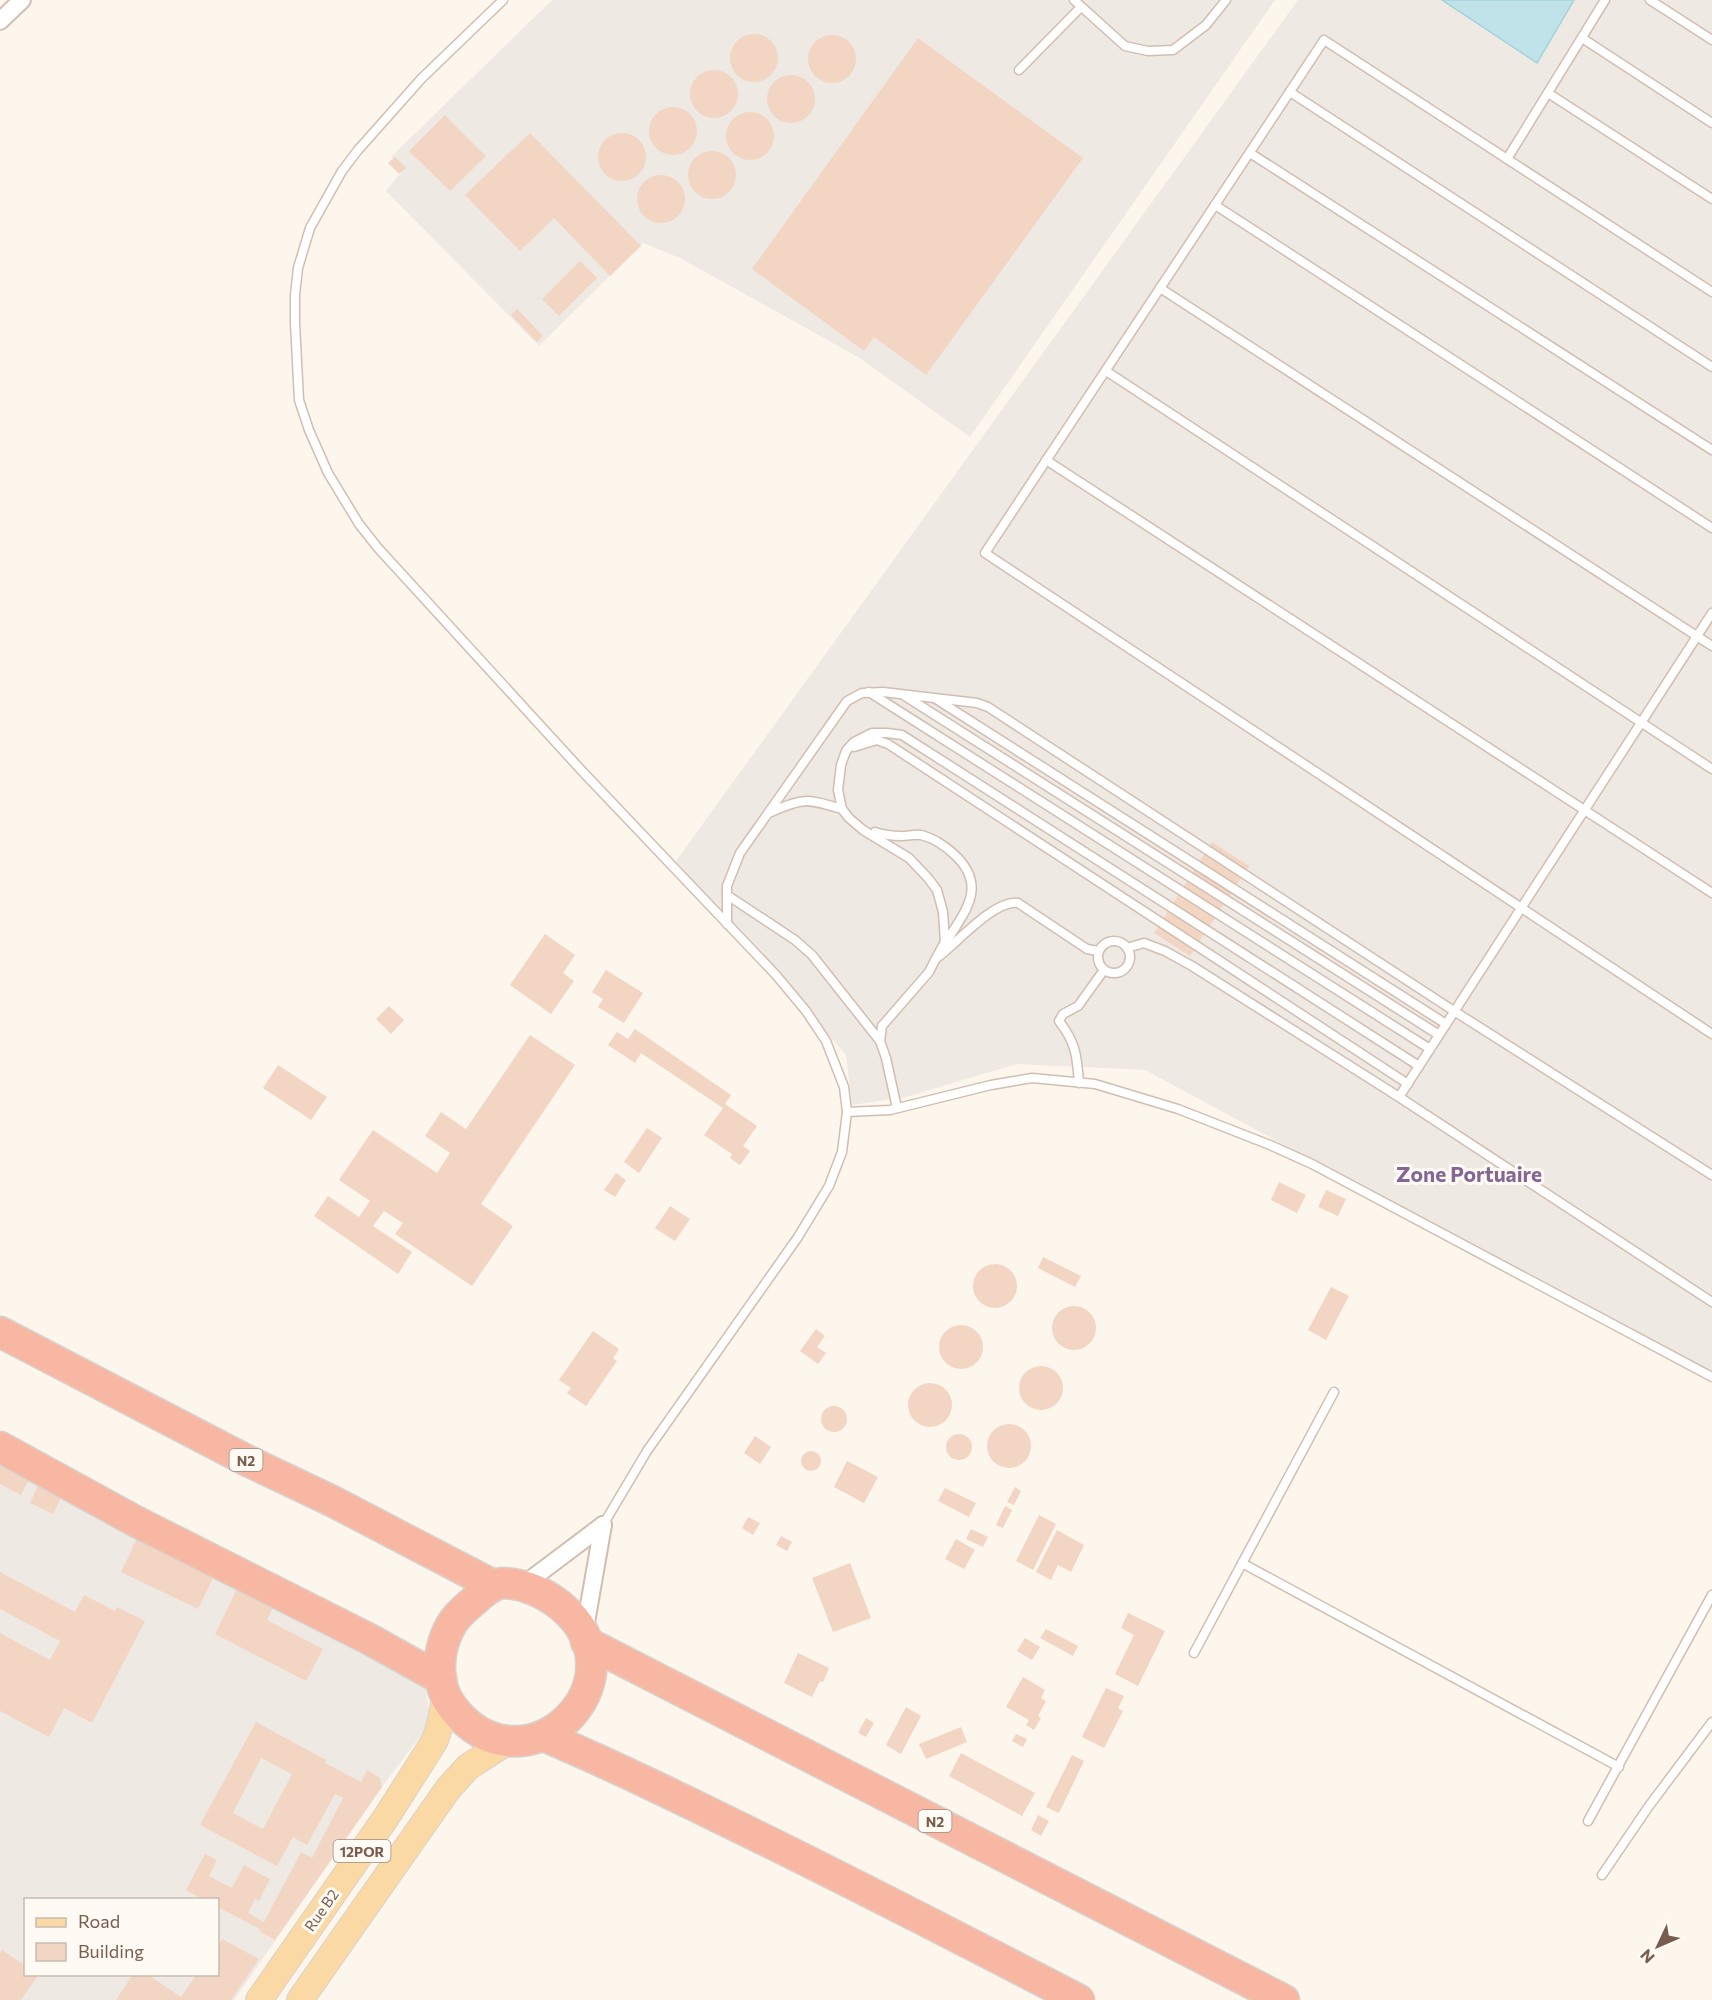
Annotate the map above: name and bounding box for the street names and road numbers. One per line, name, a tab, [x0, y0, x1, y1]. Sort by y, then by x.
road number: N2	[230, 1449, 262, 1471]
road number: N2	[918, 1810, 952, 1832]
road number: 12POR	[334, 1840, 391, 1862]
street label: Rue B2	[300, 1886, 342, 1934]

